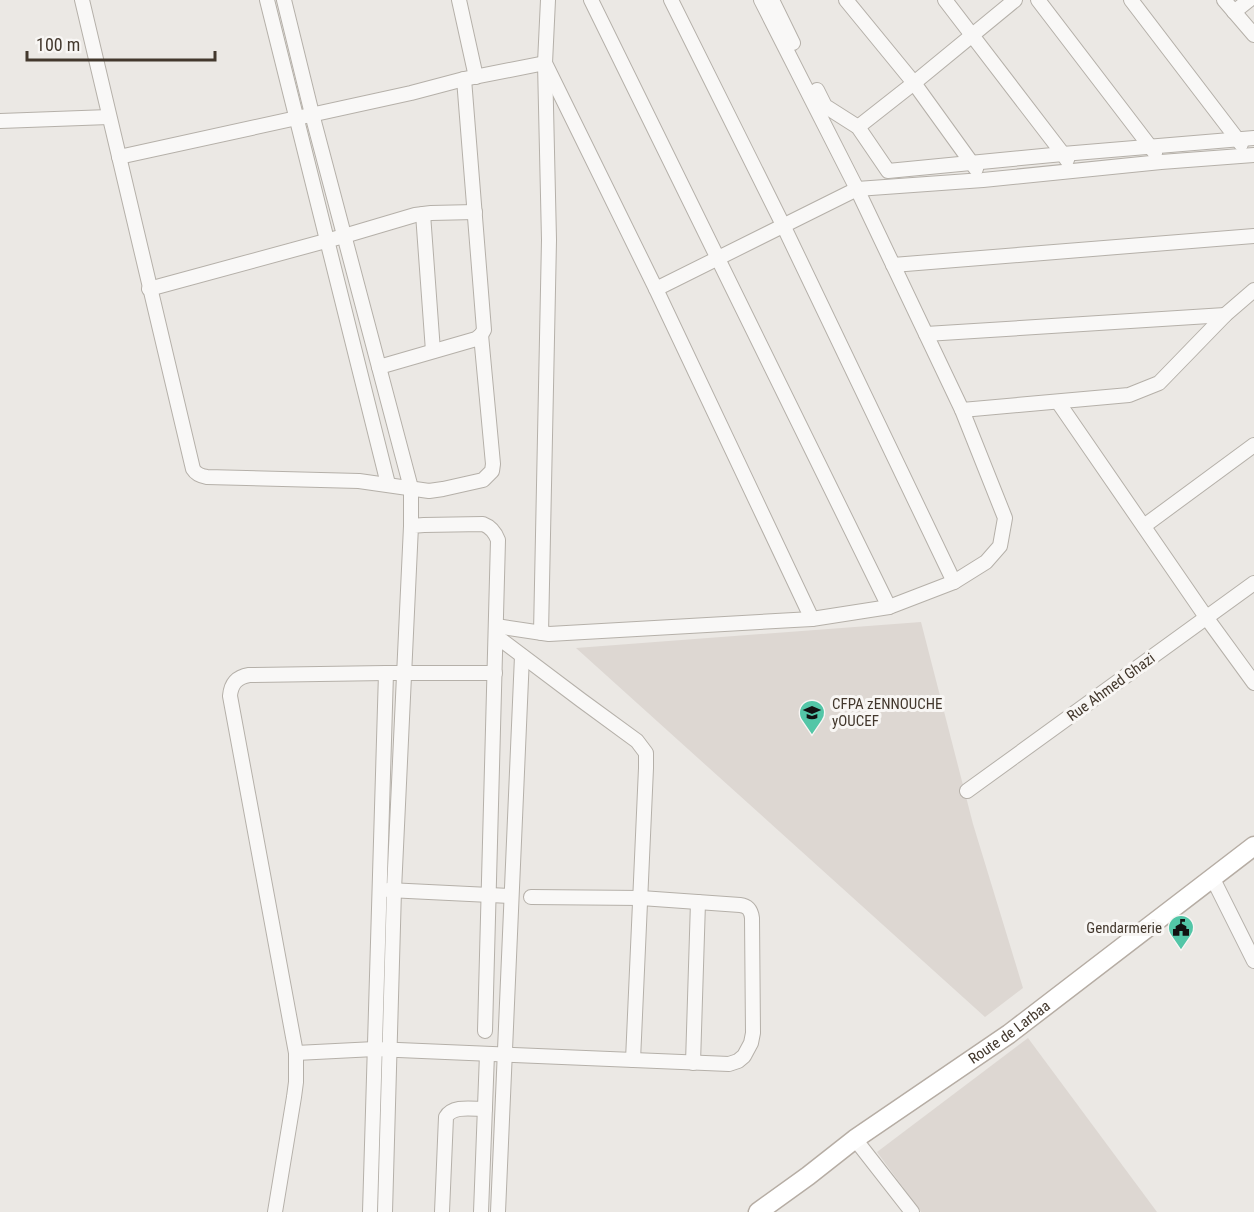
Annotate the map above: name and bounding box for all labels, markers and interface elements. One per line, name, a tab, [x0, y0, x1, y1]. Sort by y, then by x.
scale bar	[27, 24, 214, 62]
text: 100 m	[36, 34, 80, 55]
street label: Rue Ahmed Ghazi	[1064, 649, 1158, 725]
place label: CFPA zENNOUCHE yOUCEF	[832, 695, 942, 730]
school or university icon: CFPA zENNOUCHE yOUCEF	[797, 698, 827, 736]
public building icon: Gendarmerie	[1166, 913, 1196, 951]
place label: Gendarmerie	[1086, 919, 1162, 937]
street label: Route de Larbaa	[965, 997, 1054, 1068]

